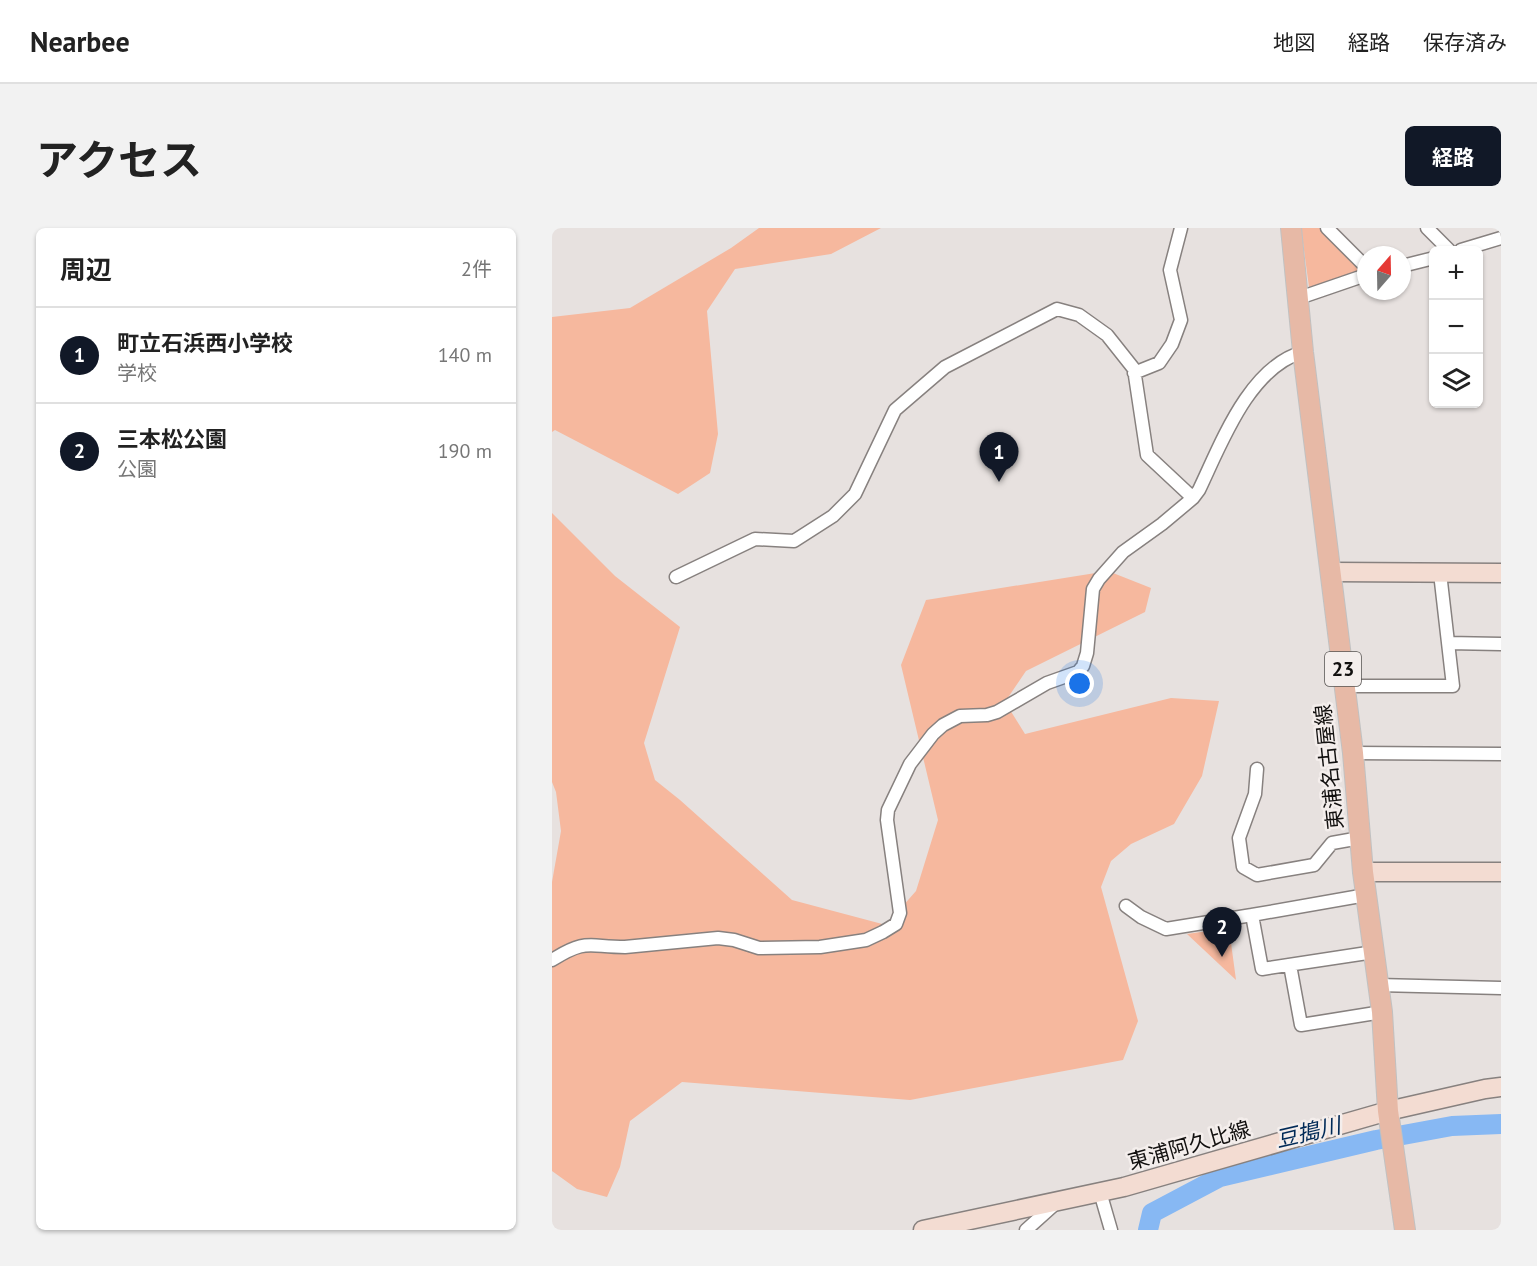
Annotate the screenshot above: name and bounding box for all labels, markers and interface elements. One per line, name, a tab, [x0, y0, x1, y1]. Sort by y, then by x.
text: Nearbee	[30, 23, 130, 60]
text: 地図	[1273, 29, 1315, 56]
text: 経路	[1348, 29, 1390, 56]
text: 保存済み	[1423, 29, 1507, 56]
button: 経路	[1405, 126, 1501, 186]
text: アクセス	[36, 132, 202, 187]
north arrow	[1357, 246, 1411, 300]
map controls	[1429, 246, 1483, 408]
button: +	[1429, 246, 1483, 300]
text: 周辺	[60, 253, 112, 286]
text: 2件	[461, 256, 492, 282]
button: −	[1429, 300, 1483, 354]
text: 町立石浜西小学校	[117, 329, 293, 357]
text: 1	[74, 342, 85, 368]
text: 140 m	[438, 342, 492, 368]
button: layers	[1429, 354, 1483, 408]
text: 学校	[117, 360, 157, 386]
text: 三本松公園	[117, 425, 227, 453]
pin: 1	[980, 432, 1018, 482]
text: 2	[74, 438, 85, 464]
text: 190 m	[438, 438, 492, 464]
text: 公園	[117, 456, 157, 482]
road number: 23	[1325, 652, 1361, 686]
your location	[1065, 669, 1094, 698]
street label: 東浦名古屋線	[1309, 703, 1349, 831]
pin: 2	[1202, 908, 1242, 957]
water label: 豆搗川	[1273, 1110, 1345, 1153]
street label: 東浦阿久比線	[1125, 1115, 1253, 1175]

